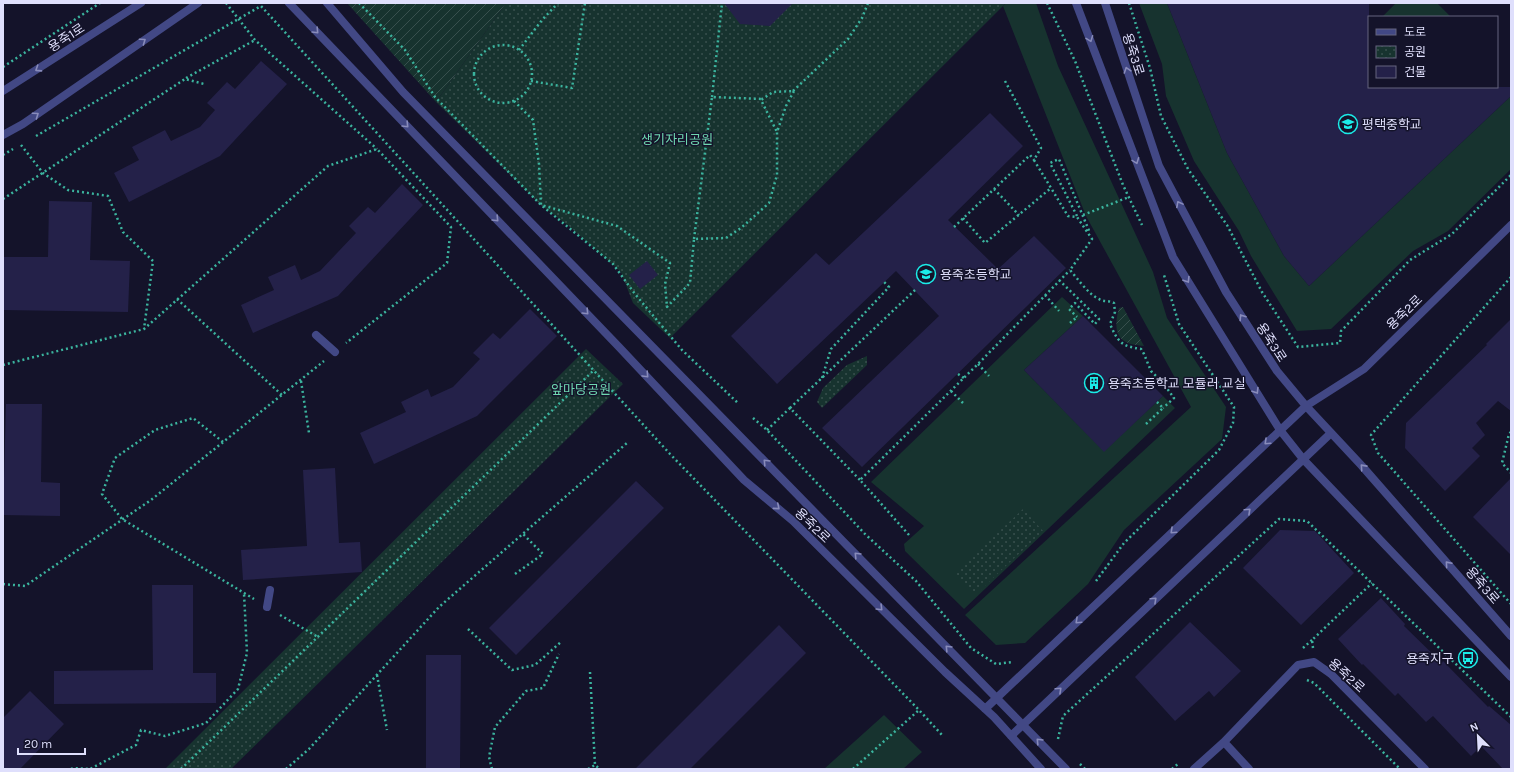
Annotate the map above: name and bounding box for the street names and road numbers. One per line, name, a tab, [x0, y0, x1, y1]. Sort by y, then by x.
street label: 용죽1로	[45, 20, 87, 55]
street label: 용죽3로	[1120, 31, 1147, 77]
street label: 용죽2로	[1384, 292, 1425, 333]
street label: 용죽3로	[1253, 320, 1290, 365]
street label: 용죽2로	[792, 505, 834, 546]
street label: 용죽3로	[1463, 564, 1503, 607]
street label: 용죽2로	[1326, 655, 1368, 695]

